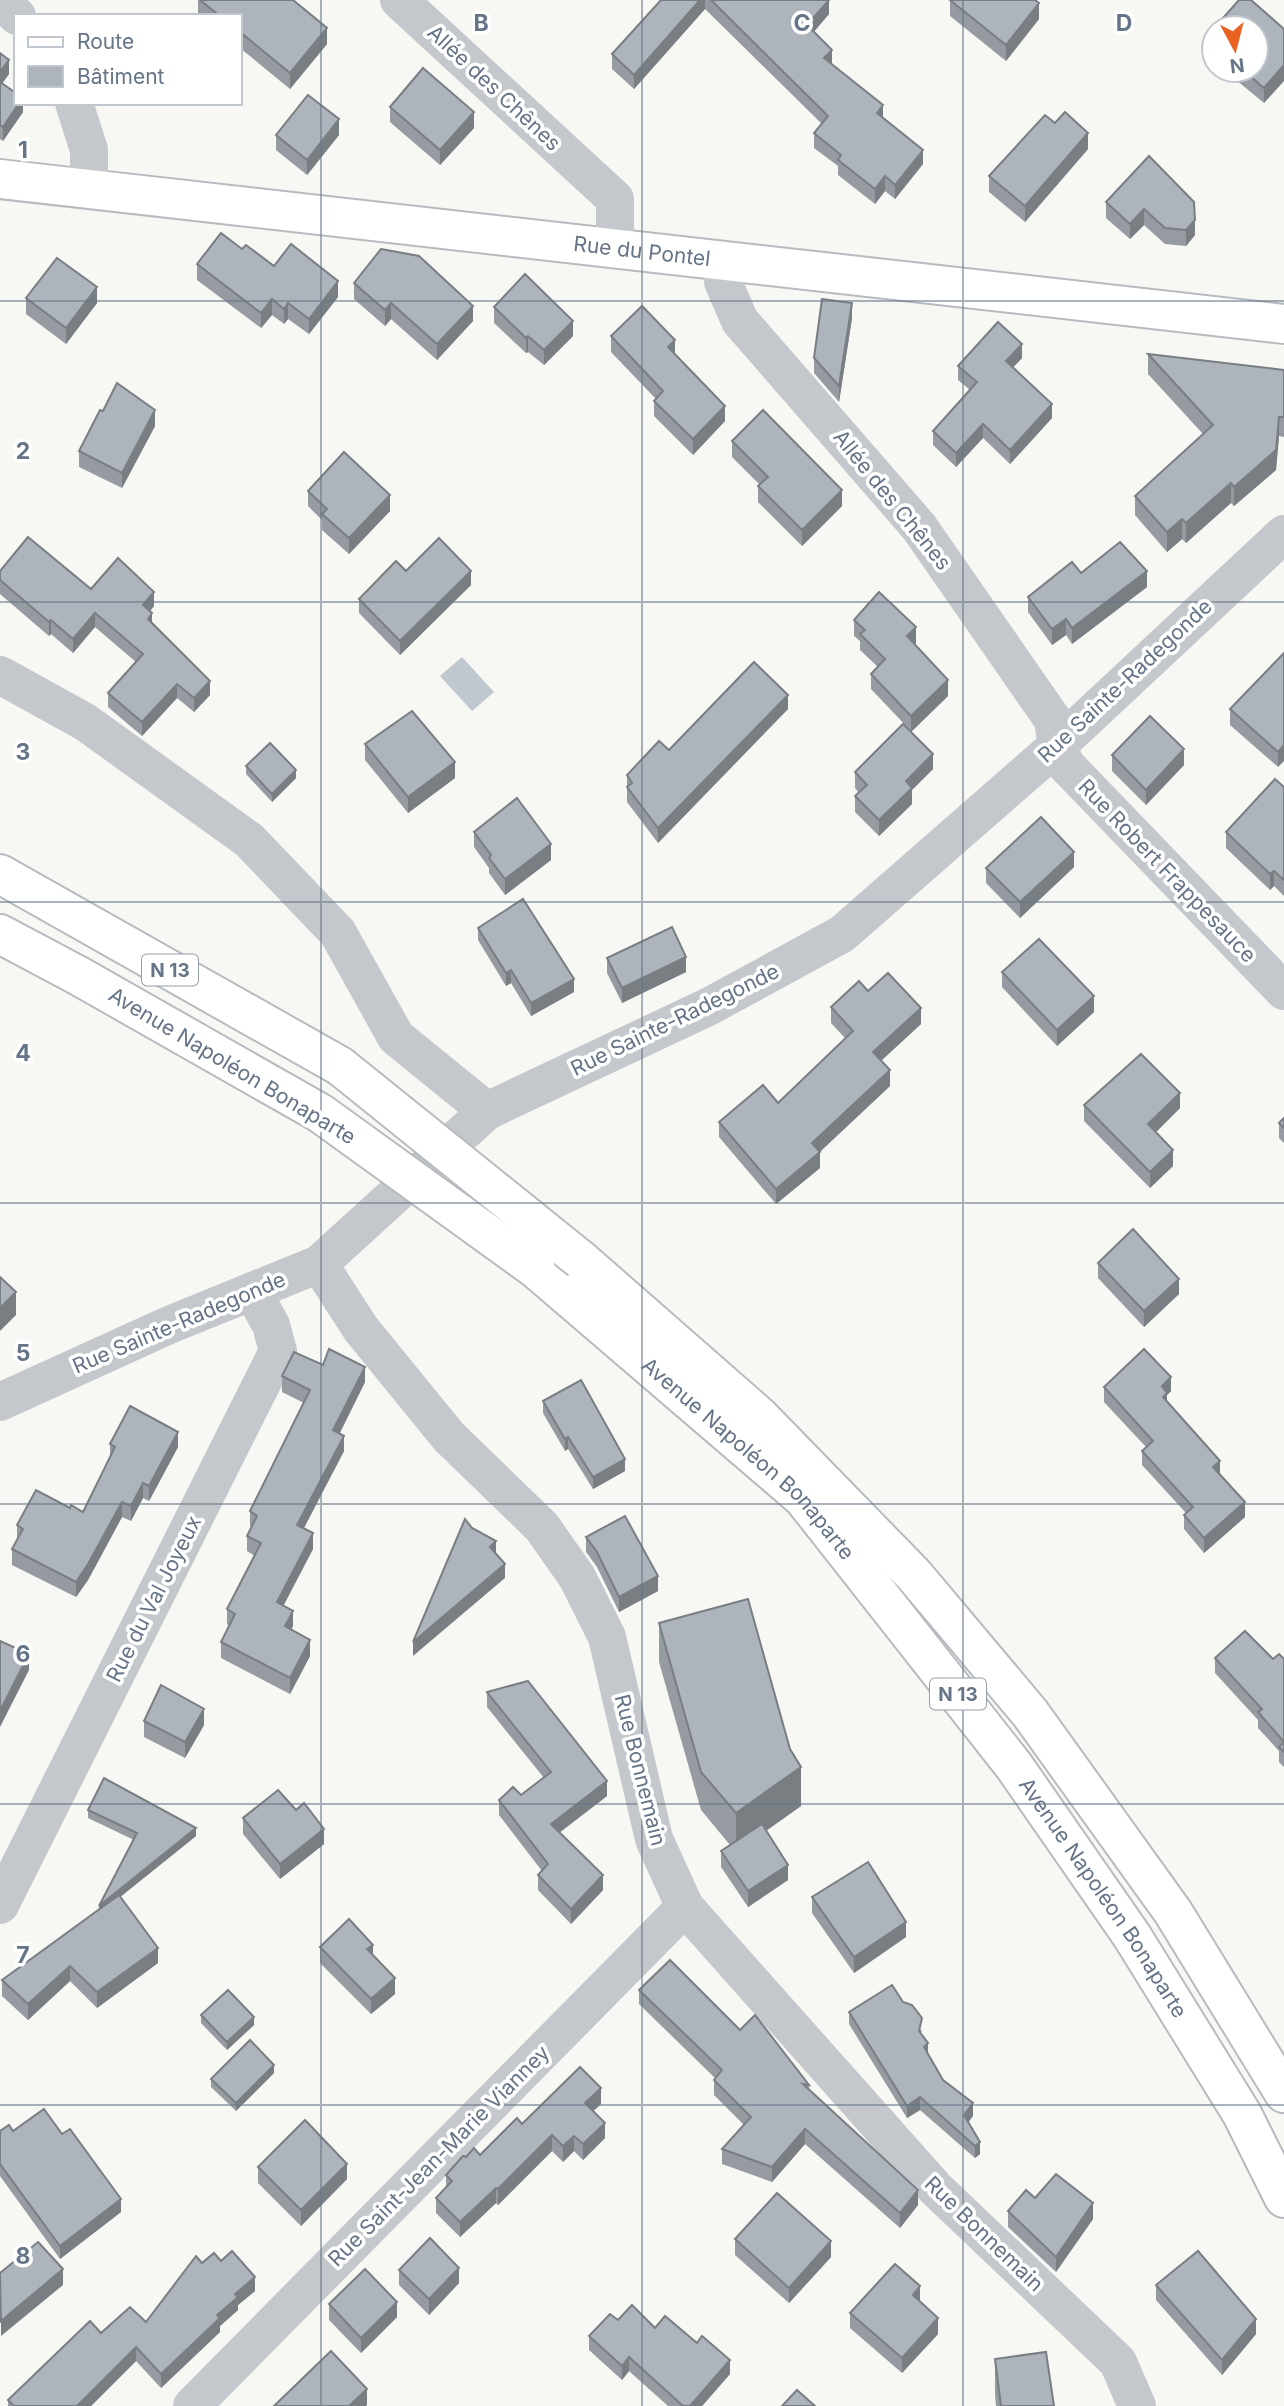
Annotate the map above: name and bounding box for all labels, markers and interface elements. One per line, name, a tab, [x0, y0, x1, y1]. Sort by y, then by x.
text: B	[473, 9, 489, 37]
text: C	[793, 9, 811, 37]
text: D	[1116, 9, 1132, 37]
legend	[14, 14, 242, 105]
north arrow	[1200, 14, 1270, 84]
street label: Allée des Chênes	[423, 20, 566, 156]
text: Route	[77, 29, 134, 54]
text: N	[1228, 53, 1246, 78]
text: Bâtiment	[77, 64, 165, 89]
text: 1	[18, 136, 28, 164]
street label: Rue du Pontel	[572, 231, 712, 271]
street label: Allée des Chênes	[828, 425, 957, 575]
text: 2	[16, 437, 30, 465]
street label: Rue Sainte-Radegonde	[1033, 594, 1217, 768]
text: 3	[16, 738, 30, 766]
street label: Rue Robert Frappesauce	[1073, 774, 1261, 967]
road number: N 13	[142, 954, 198, 986]
street label: Rue Sainte-Radegonde	[567, 958, 783, 1081]
street label: Avenue Napoléon Bonaparte	[104, 982, 360, 1149]
text: 4	[15, 1039, 31, 1067]
street label: Rue Sainte-Radegonde	[69, 1266, 289, 1379]
text: 5	[16, 1339, 30, 1367]
street label: Avenue Napoléon Bonaparte	[637, 1352, 860, 1564]
street label: Rue du Val Joyeux	[101, 1512, 206, 1686]
text: 6	[16, 1640, 30, 1668]
road number: N 13	[930, 1678, 986, 1710]
street label: Rue Bonnemain	[610, 1692, 671, 1848]
street label: Avenue Napoléon Bonaparte	[1014, 1773, 1193, 2022]
text: 7	[16, 1941, 30, 1969]
street label: Rue Saint-Jean-Marie Vianney	[323, 2040, 555, 2271]
street label: Rue Bonnemain	[920, 2171, 1049, 2297]
text: 8	[16, 2242, 30, 2270]

